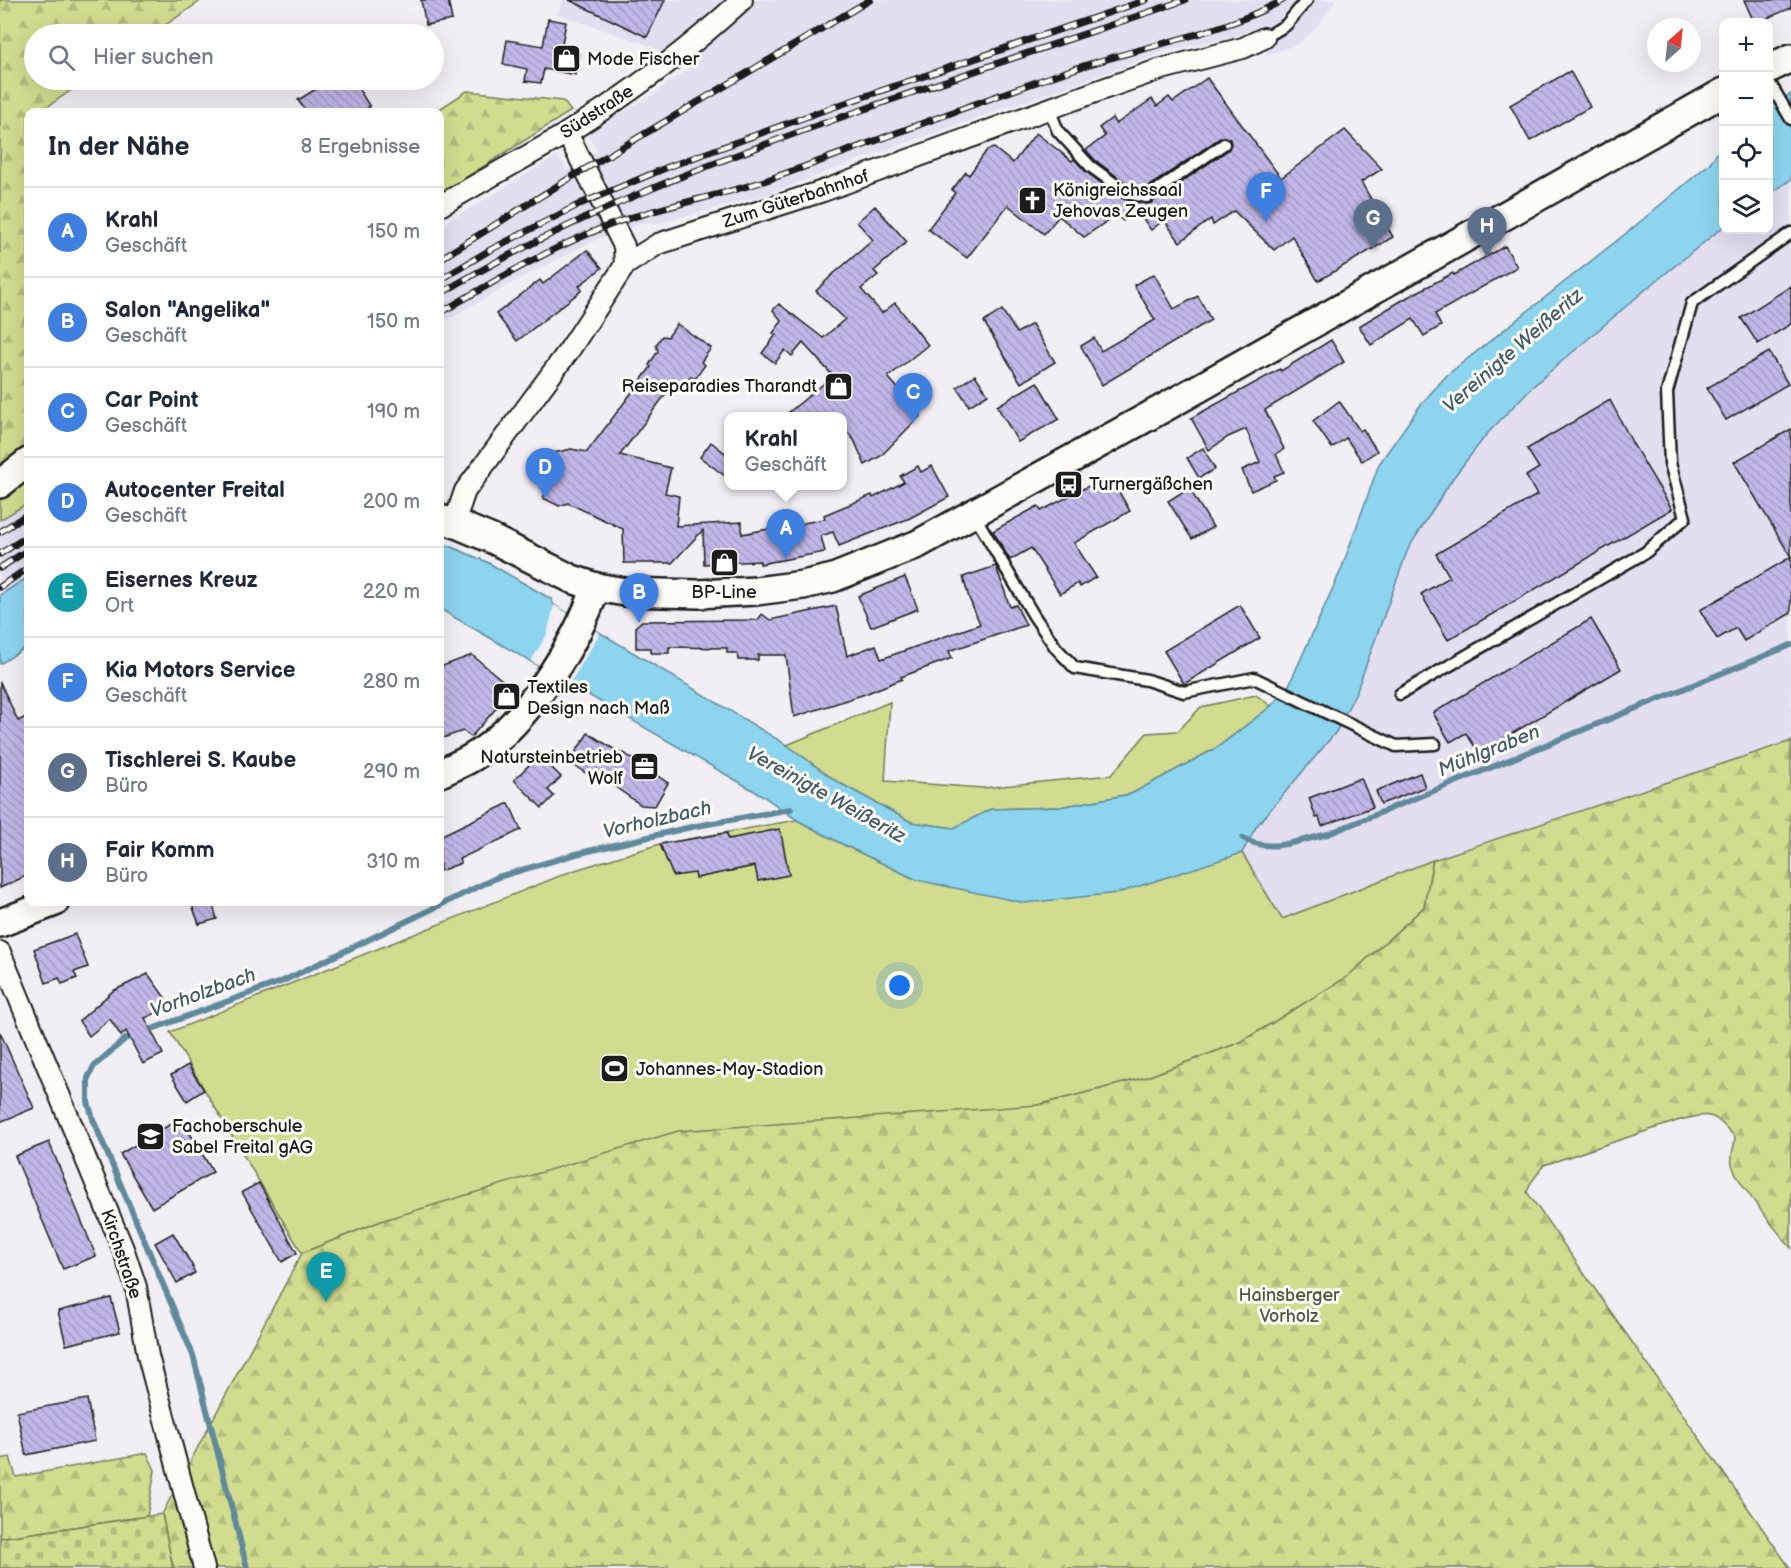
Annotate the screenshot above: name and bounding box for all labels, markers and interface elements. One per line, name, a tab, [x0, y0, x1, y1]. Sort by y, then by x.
north arrow	[1647, 18, 1701, 72]
map controls	[1719, 18, 1773, 234]
button: +	[1719, 18, 1773, 72]
search box	[24, 24, 444, 90]
icon: search	[45, 41, 78, 74]
shop icon: Mode Fischer	[550, 43, 582, 75]
text: Hier suchen	[93, 44, 214, 71]
place label: Mode Fischer	[587, 49, 700, 70]
button: −	[1719, 72, 1773, 126]
street label: Südstraße	[557, 80, 638, 143]
button: locate	[1719, 126, 1773, 180]
text: In der Nähe	[48, 132, 190, 163]
text: 8 Ergebnisse	[301, 135, 420, 159]
street label: Zum Güterbahnhof	[719, 165, 872, 233]
pin: F	[1246, 172, 1286, 222]
place label: Königreichssaal Jehovas Zeugen	[1053, 180, 1188, 222]
button: layers	[1719, 180, 1773, 234]
church icon: Königreichssaal Jehovas Zeugen	[1016, 184, 1048, 216]
pin: G	[1354, 200, 1392, 249]
text: Krahl	[105, 207, 158, 234]
pin: H	[1468, 208, 1506, 257]
text: A	[61, 220, 74, 244]
text: 150 m	[367, 220, 420, 244]
text: Geschäft	[105, 234, 187, 258]
water label: Vereinigte Weißeritz	[1438, 283, 1588, 418]
text: Salon "Angelika"	[105, 297, 270, 324]
text: B	[60, 310, 75, 334]
text: 150 m	[367, 310, 420, 334]
text: Geschäft	[105, 324, 187, 348]
shop icon: Reiseparadies Tharandt	[822, 370, 854, 402]
pin: C	[894, 374, 932, 423]
place label: Reiseparadies Tharandt	[622, 376, 817, 397]
text: Car Point	[105, 387, 198, 414]
text: C	[60, 400, 75, 424]
text: 190 m	[367, 400, 420, 424]
popup	[724, 412, 847, 490]
text: Geschäft	[105, 414, 187, 438]
text: Krahl	[744, 426, 798, 453]
pin: D	[526, 448, 564, 498]
text: Geschäft	[744, 453, 827, 477]
bus stop icon: Turnergäßchen	[1052, 468, 1084, 500]
place label: Turnergäßchen	[1089, 474, 1213, 495]
text: Autocenter Freital	[105, 477, 285, 504]
text: D	[61, 490, 74, 514]
text: 200 m	[363, 490, 420, 514]
text: Geschäft	[105, 504, 187, 528]
pin: A	[766, 510, 806, 559]
shop icon: BP-Line	[708, 547, 740, 579]
text: Eisernes Kreuz	[105, 567, 258, 594]
pin: B	[620, 574, 658, 623]
text: E	[61, 580, 74, 604]
text: 220 m	[363, 580, 420, 604]
place label: BP-Line	[691, 582, 757, 603]
text: Ort	[105, 594, 134, 618]
text: Kia Motors Service	[105, 657, 295, 684]
text: F	[61, 670, 74, 694]
text: 280 m	[363, 670, 420, 694]
place label: Textiles Design nach Maß	[527, 677, 670, 719]
shop icon: Textiles Design nach Maß	[490, 681, 522, 713]
text: Geschäft	[105, 684, 187, 708]
water label: Mühlgraben	[1435, 720, 1543, 782]
water label: Vereinigte Weißeritz	[742, 741, 910, 849]
text: Tischlerei S. Kaube	[105, 747, 296, 774]
place label: Natursteinbetrieb Wolf	[480, 747, 623, 789]
office icon: Natursteinbetrieb Wolf	[628, 751, 660, 783]
text: G	[60, 760, 75, 784]
text: 290 m	[363, 760, 420, 784]
text: Büro	[105, 774, 148, 798]
water label: Vorholzbach	[600, 796, 714, 844]
text: Fair Komm	[105, 837, 215, 864]
text: H	[60, 850, 75, 874]
text: 310 m	[366, 850, 420, 874]
text: Büro	[105, 864, 148, 888]
water label: Vorholzbach	[147, 963, 259, 1023]
your location	[885, 971, 914, 1000]
sports icon: Johannes-May-Stadion	[599, 1053, 631, 1085]
place label: Johannes-May-Stadion	[636, 1059, 823, 1080]
place label: Fachoberschule Sabel Freital gAG	[172, 1116, 313, 1158]
school or university icon: Fachoberschule Sabel Freital gAG	[135, 1120, 167, 1152]
street label: Kirchstraße	[96, 1207, 146, 1302]
pin: E	[306, 1252, 346, 1302]
park label: Hainsberger Vorholz	[1238, 1285, 1340, 1327]

